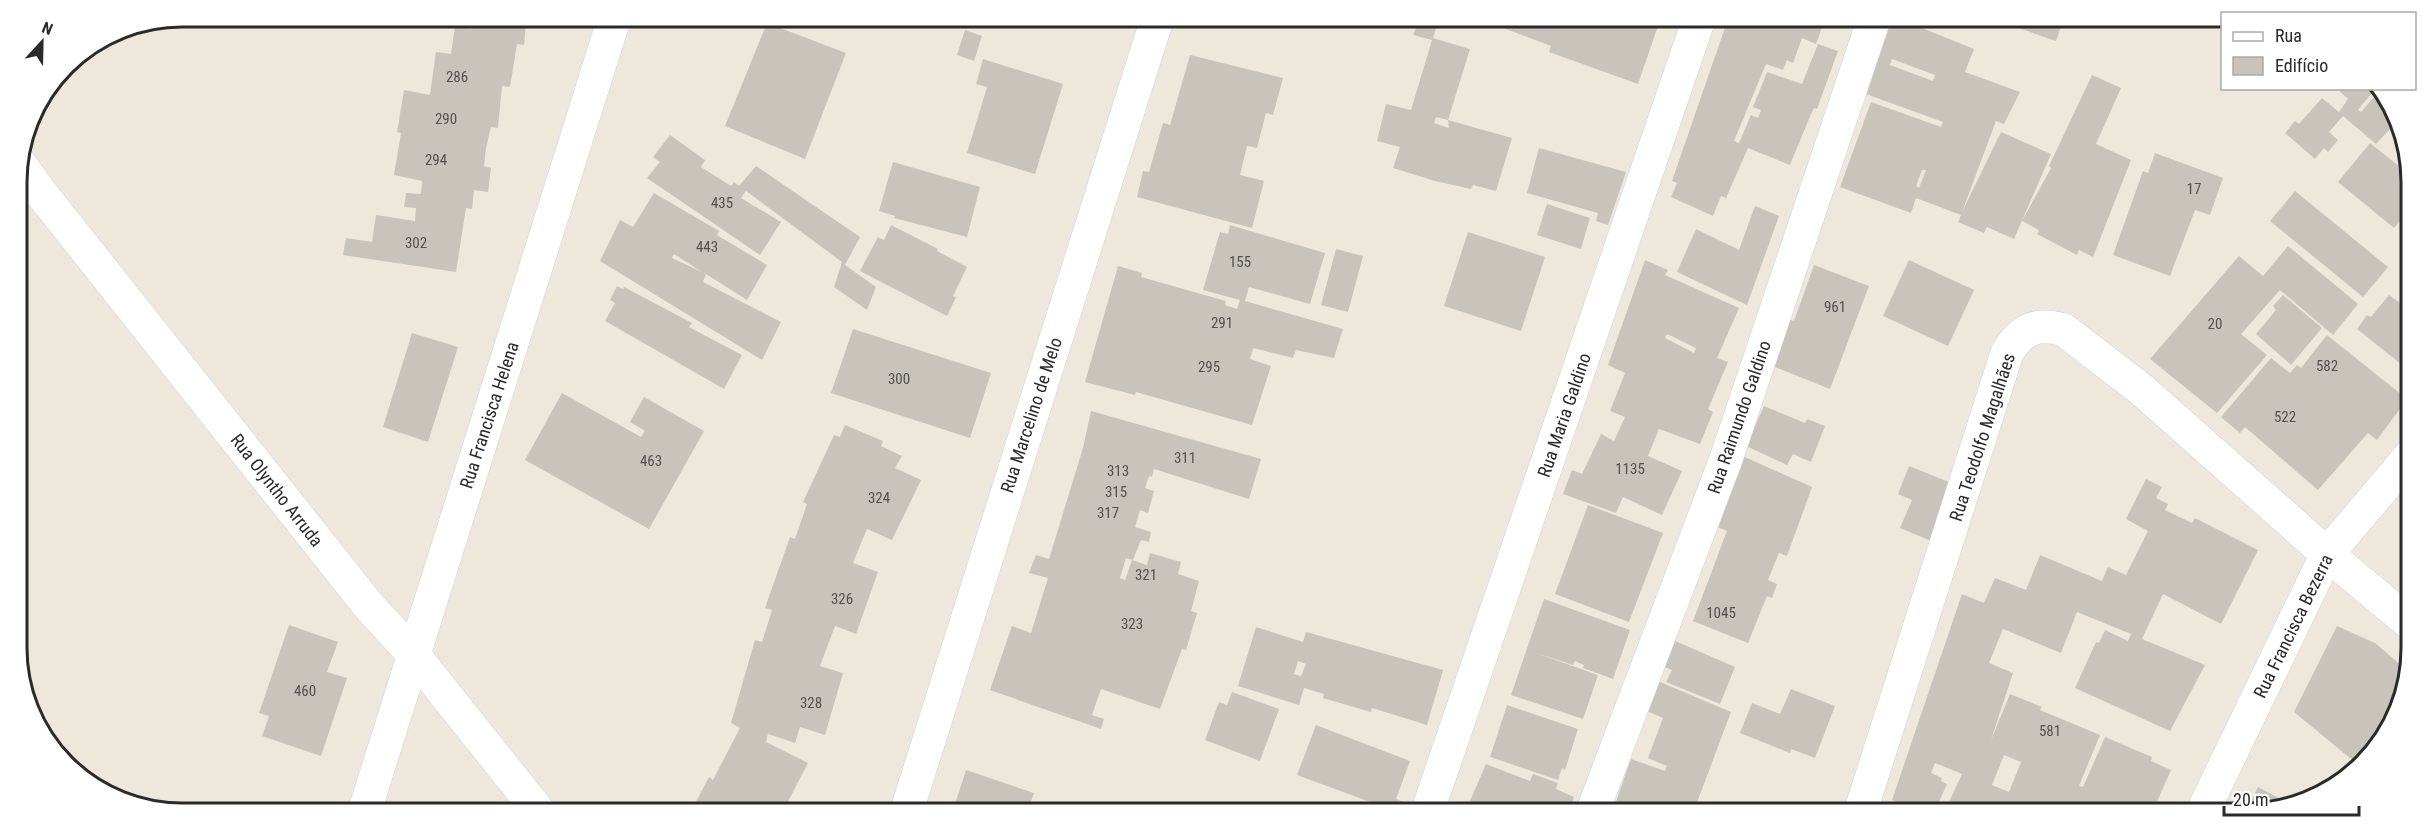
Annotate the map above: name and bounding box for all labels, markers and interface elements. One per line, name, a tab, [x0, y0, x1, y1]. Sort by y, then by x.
north arrow	[12, 12, 72, 72]
legend	[2221, 12, 2416, 90]
text: N	[39, 18, 56, 39]
text: Rua	[2275, 25, 2302, 46]
text: Edifício	[2275, 55, 2328, 76]
house number: 286	[446, 68, 468, 86]
house number: 290	[435, 110, 457, 128]
house number: 294	[425, 151, 447, 169]
house number: 17	[2187, 180, 2201, 198]
house number: 435	[711, 194, 733, 212]
house number: 302	[405, 234, 427, 252]
house number: 443	[696, 238, 718, 256]
house number: 155	[1229, 253, 1251, 271]
house number: 961	[1824, 298, 1846, 316]
house number: 291	[1211, 314, 1233, 332]
house number: 20	[2208, 315, 2222, 333]
street label: Rua Marcelino de Melo	[996, 335, 1066, 495]
street label: Rua Raimundo Galdino	[1703, 338, 1775, 496]
street label: Rua Francisca Helena	[455, 339, 523, 491]
street label: Rua Maria Galdino	[1533, 350, 1595, 480]
street label: Rua Teodolfo Magalhães	[1945, 350, 2019, 524]
house number: 582	[2316, 357, 2338, 375]
house number: 295	[1198, 358, 1220, 376]
house number: 300	[888, 370, 910, 388]
house number: 522	[2274, 408, 2296, 426]
street label: Rua Olyntho Arruda	[227, 430, 327, 550]
house number: 311	[1174, 449, 1196, 467]
house number: 463	[640, 452, 662, 470]
house number: 1135	[1615, 460, 1645, 478]
house number: 313	[1107, 462, 1129, 480]
house number: 315	[1105, 483, 1127, 501]
house number: 324	[868, 489, 890, 507]
house number: 317	[1097, 504, 1119, 522]
street label: Rua Francisca Bezerra	[2249, 551, 2337, 701]
house number: 321	[1135, 566, 1157, 584]
house number: 326	[831, 590, 853, 608]
house number: 1045	[1706, 604, 1736, 622]
house number: 323	[1121, 615, 1143, 633]
house number: 460	[294, 682, 316, 700]
house number: 328	[800, 694, 822, 712]
house number: 581	[2039, 722, 2061, 740]
scale bar	[2224, 779, 2359, 817]
text: 20 m	[2233, 789, 2268, 810]

